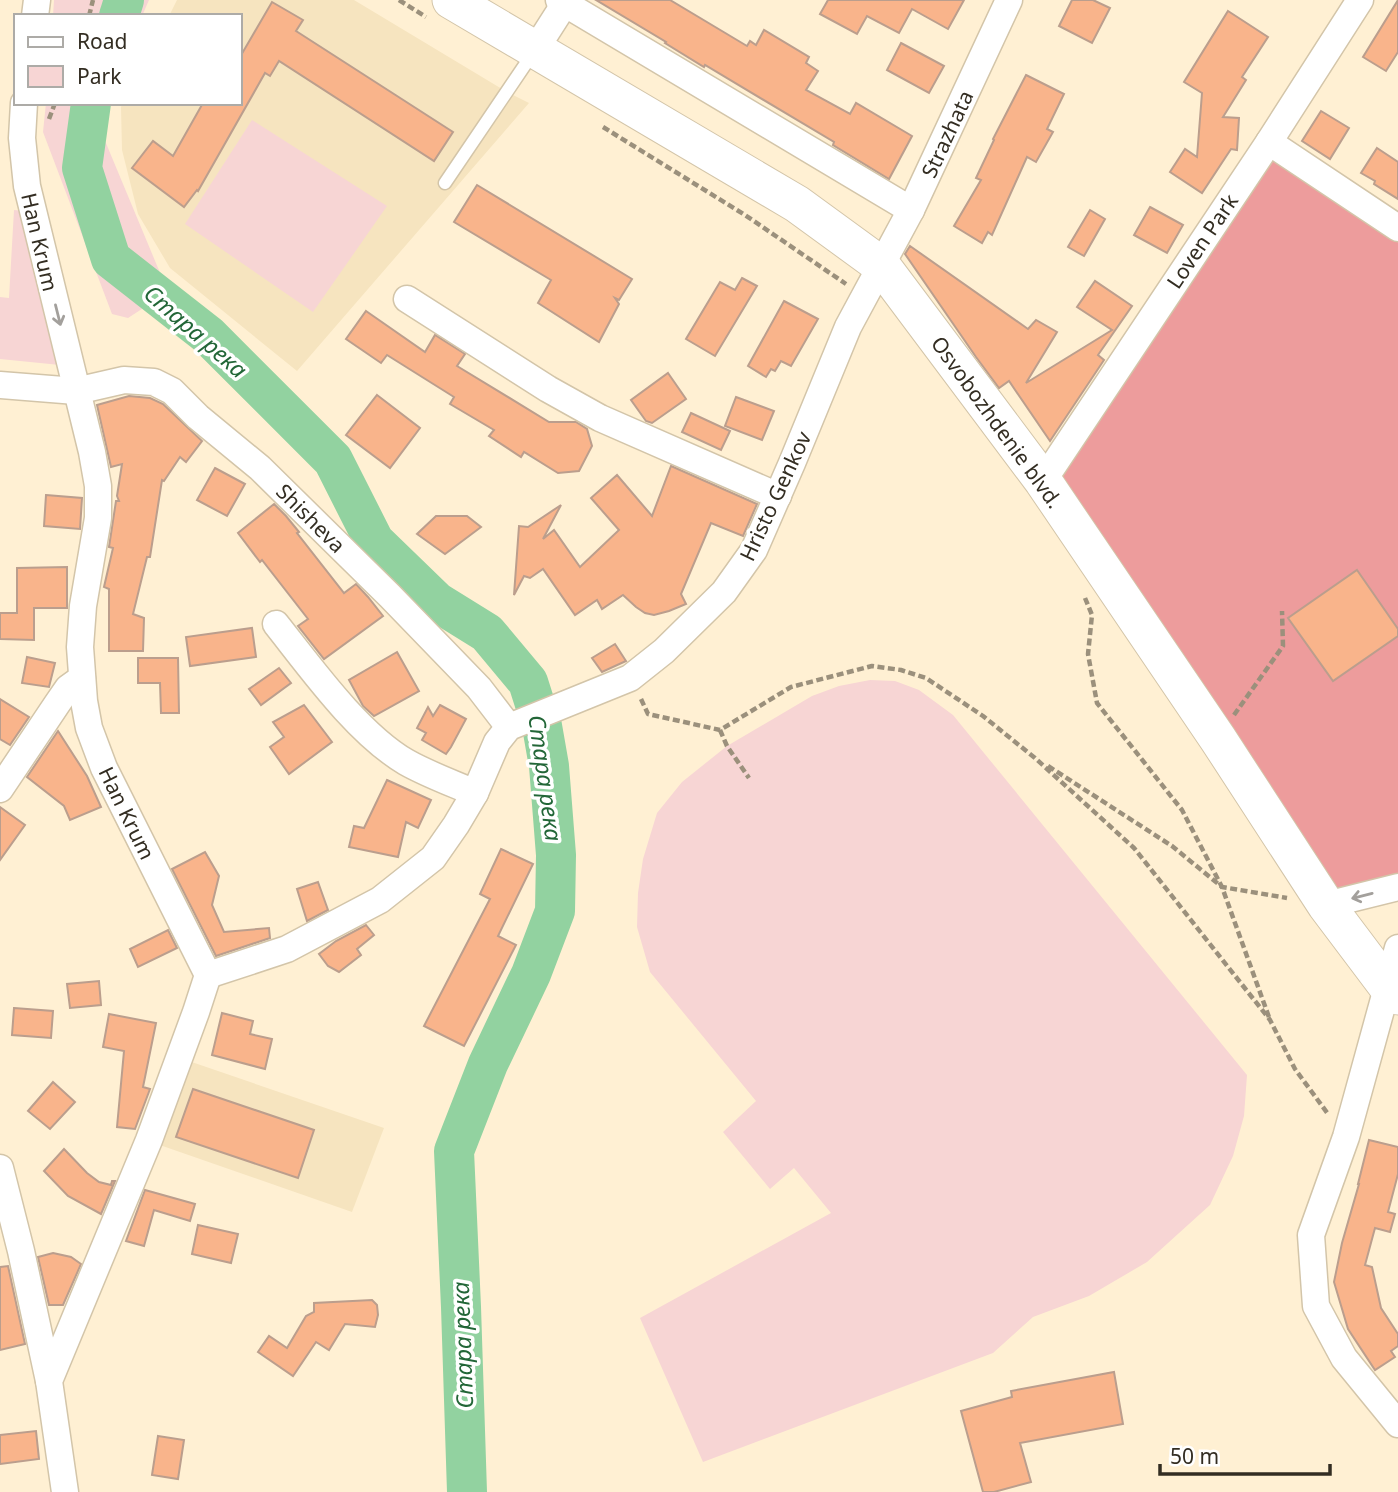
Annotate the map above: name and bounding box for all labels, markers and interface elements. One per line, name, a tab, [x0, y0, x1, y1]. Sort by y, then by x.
legend	[14, 14, 242, 105]
text: Road	[77, 27, 127, 55]
text: Park	[77, 62, 122, 90]
street label: Strazhata	[915, 86, 979, 182]
street label: Loven Park	[1160, 188, 1244, 294]
street label: Han Krum	[15, 190, 65, 294]
water label: Стара река	[138, 277, 254, 385]
one-way arrow	[52, 303, 65, 325]
street label: Osvobozhdenie blvd.	[925, 330, 1069, 514]
street label: Hristo Genkov	[733, 426, 817, 565]
street label: Shisheva	[270, 477, 352, 559]
water label: Стара река	[521, 713, 571, 843]
street label: Han Krum	[92, 762, 162, 864]
one-way arrow	[1351, 890, 1374, 903]
water label: Стара река	[444, 1281, 480, 1409]
scale bar	[1160, 1432, 1330, 1476]
text: 50 m	[1170, 1442, 1219, 1470]

